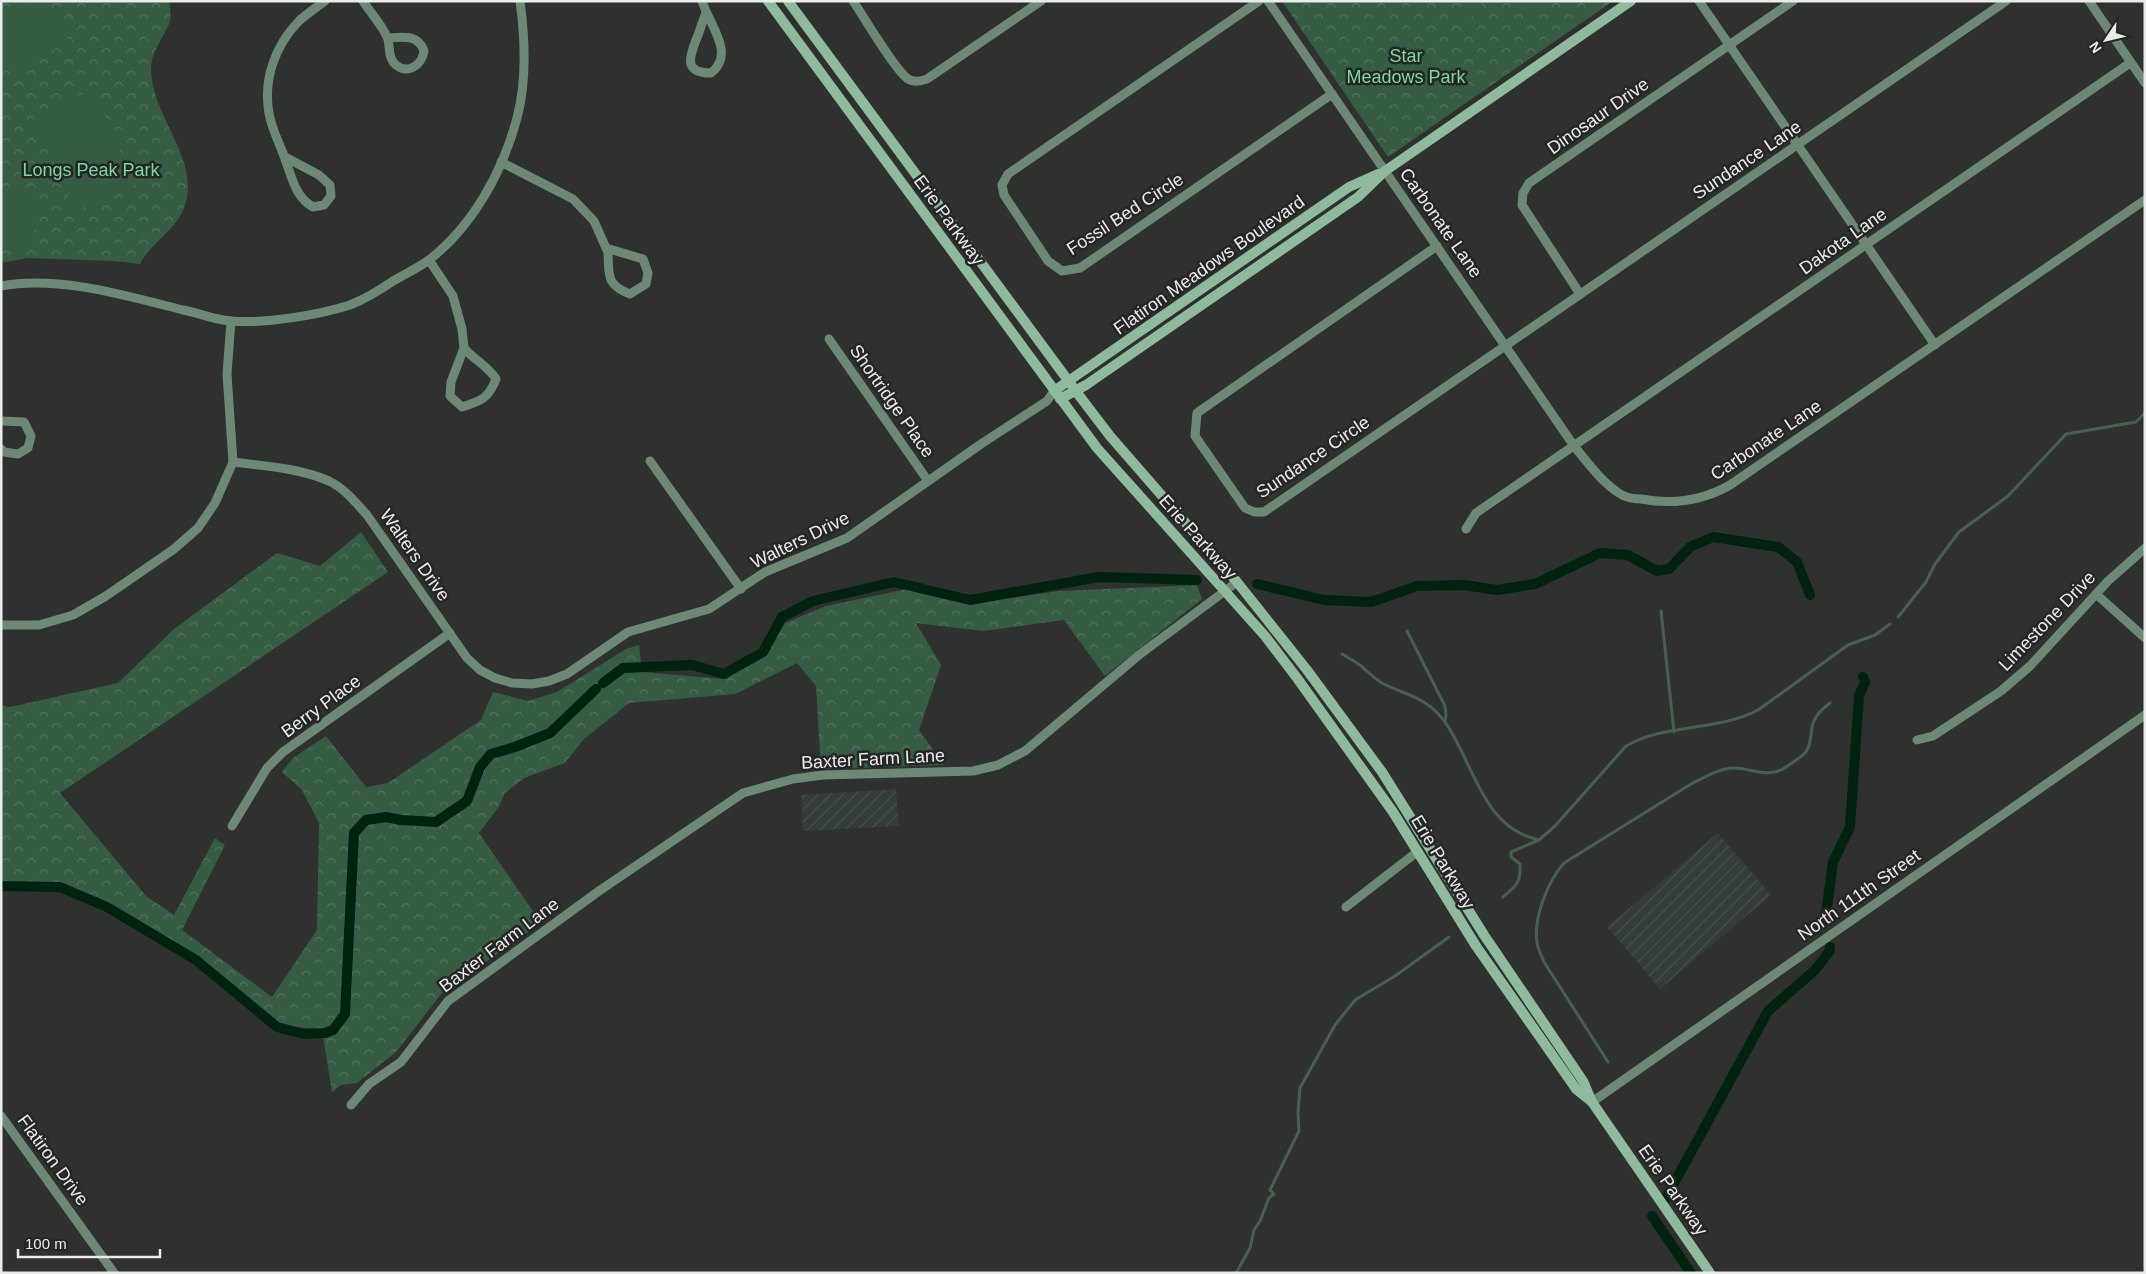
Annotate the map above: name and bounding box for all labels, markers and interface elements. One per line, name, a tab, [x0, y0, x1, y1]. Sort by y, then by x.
north arrow	[2081, 15, 2131, 65]
text: N	[2086, 39, 2105, 56]
park label: Star Meadows Park	[1346, 46, 1467, 87]
street label: Dinosaur Drive	[1544, 74, 1652, 158]
street label: Sundance Lane	[1689, 116, 1805, 204]
park label: Longs Peak Park	[22, 160, 161, 180]
street label: Carbonate Lane	[1396, 164, 1486, 282]
street label: Fossil Bed Circle	[1063, 169, 1187, 259]
street label: Erie Parkway	[910, 171, 988, 269]
street label: Flatiron Meadows Boulevard	[1110, 191, 1308, 339]
street label: Dakota Lane	[1795, 204, 1891, 278]
street label: Shortridge Place	[846, 341, 938, 461]
street label: Carbonate Lane	[1707, 396, 1825, 484]
street label: Sundance Circle	[1253, 412, 1373, 502]
street label: Erie Parkway	[1155, 491, 1241, 583]
street label: Walters Drive	[376, 505, 454, 605]
street label: Walters Drive	[747, 507, 853, 573]
street label: Limestone Drive	[1995, 567, 2099, 675]
street label: Berry Place	[277, 671, 365, 741]
street label: Baxter Farm Lane	[801, 745, 945, 773]
street label: Erie Parkway	[1407, 811, 1479, 913]
street label: North 111th Street	[1794, 845, 1924, 945]
street label: Baxter Farm Lane	[435, 894, 563, 996]
street label: Flatiron Drive	[13, 1111, 93, 1209]
street label: Erie Parkway	[1634, 1141, 1712, 1239]
scale bar	[18, 1226, 160, 1258]
text: 100 m	[25, 1235, 67, 1252]

